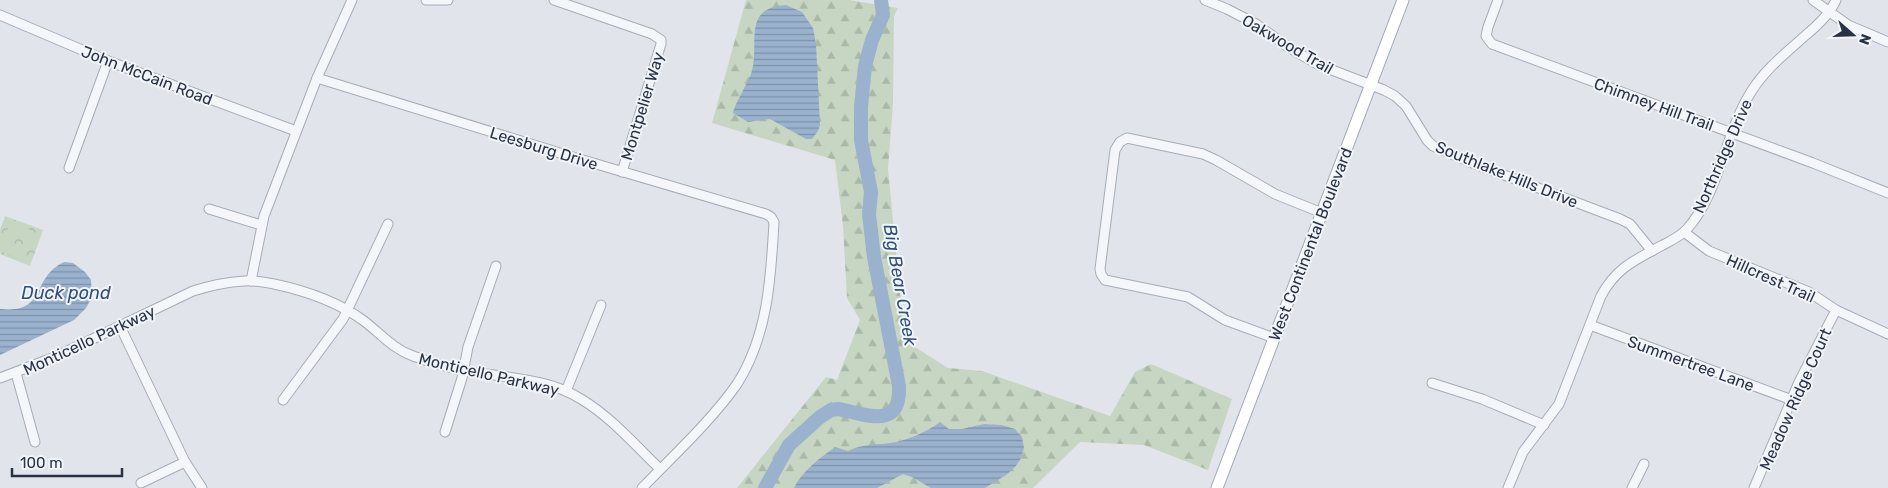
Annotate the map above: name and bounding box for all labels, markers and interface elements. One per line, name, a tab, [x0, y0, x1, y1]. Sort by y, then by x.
north arrow	[1828, 10, 1878, 60]
street label: Oakwood Trail	[1239, 11, 1337, 78]
text: N	[1855, 32, 1874, 47]
street label: John McCain Road	[78, 42, 215, 109]
street label: Montpelier Way	[617, 50, 668, 163]
street label: Chimney Hill Trail	[1591, 74, 1716, 135]
street label: Northridge Drive	[1689, 96, 1756, 216]
street label: Leesburg Drive	[488, 123, 600, 174]
street label: Southlake Hills Drive	[1433, 137, 1581, 212]
street label: West Continental Boulevard	[1265, 145, 1356, 343]
water label: Big Bear Creek	[878, 222, 922, 348]
street label: Hillcrest Trail	[1723, 250, 1818, 306]
water label: Duck pond	[21, 282, 111, 304]
street label: Monticello Parkway	[20, 301, 158, 379]
street label: Meadow Ridge Court	[1756, 325, 1835, 473]
street label: Summertree Lane	[1625, 332, 1757, 395]
street label: Monticello Parkway	[417, 349, 561, 400]
scale bar	[12, 446, 122, 478]
text: 100 m	[20, 454, 62, 472]

